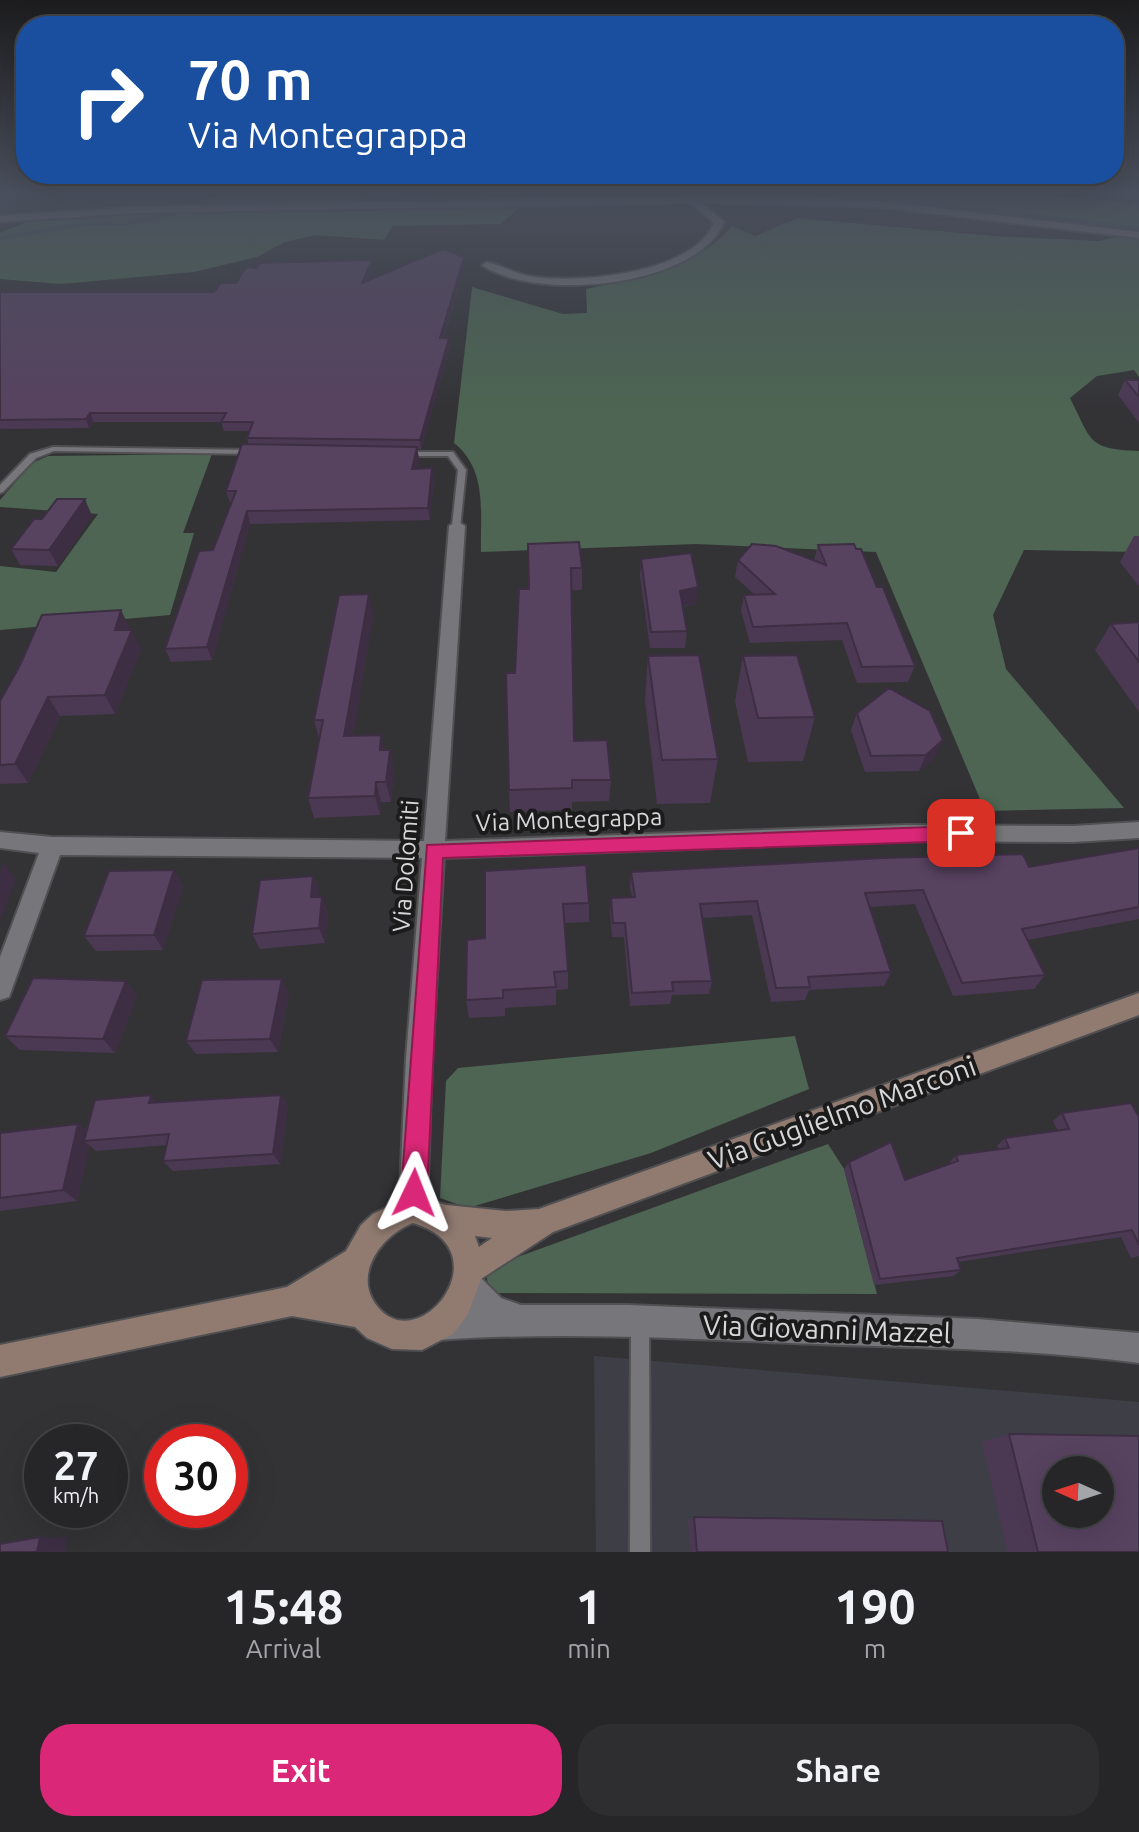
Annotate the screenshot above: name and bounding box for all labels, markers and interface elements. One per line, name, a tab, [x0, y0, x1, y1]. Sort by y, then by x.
icon: right	[56, 48, 160, 152]
text: 70 m	[188, 48, 313, 111]
text: Via Montegrappa	[188, 114, 468, 155]
street label: Via Dolomiti	[387, 799, 424, 933]
pin	[927, 799, 995, 867]
street label: Via Montegrappa	[475, 803, 663, 836]
icon: arrive	[939, 811, 983, 855]
street label: Via Guglielmo Marconi	[704, 1050, 980, 1175]
position arrow	[372, 1151, 456, 1235]
street label: Via Giovanni Mazzel	[702, 1309, 952, 1348]
speed limit sign: 30	[144, 1424, 248, 1528]
text: 27	[53, 1443, 99, 1488]
north arrow	[1042, 1456, 1114, 1528]
map controls	[1042, 1456, 1114, 1528]
text: km/h	[53, 1484, 99, 1507]
text: 15:48	[224, 1579, 344, 1633]
text: 1	[575, 1579, 602, 1633]
text: 190	[834, 1579, 915, 1633]
text: Arrival	[246, 1634, 321, 1663]
text: min	[567, 1634, 611, 1663]
text: m	[864, 1634, 886, 1663]
button: Exit	[40, 1724, 562, 1816]
button: Share	[578, 1724, 1099, 1816]

